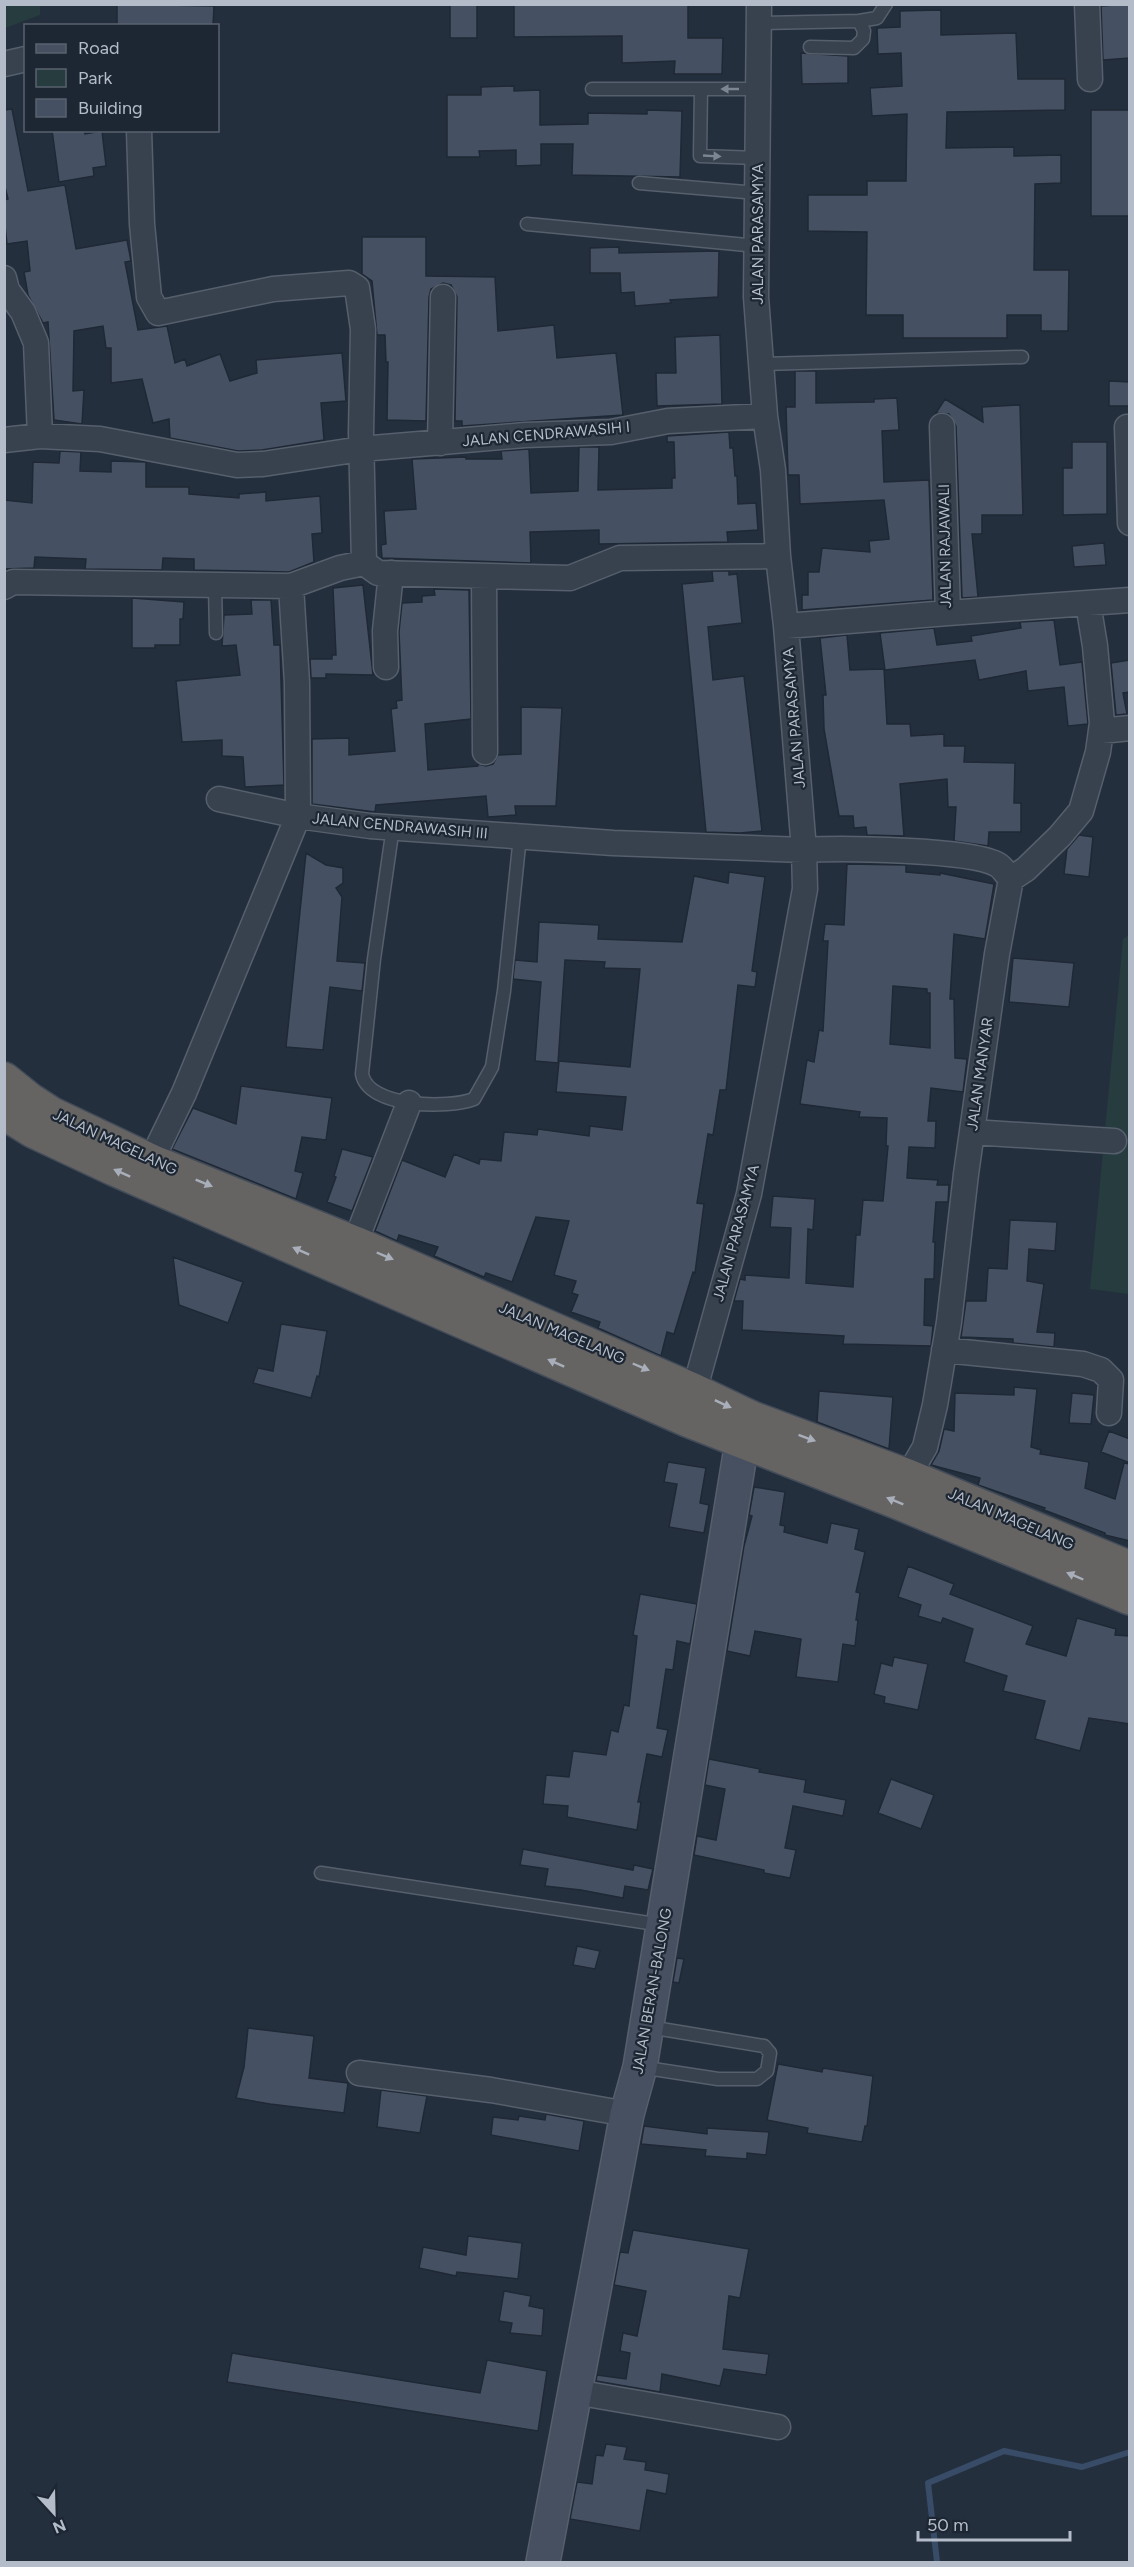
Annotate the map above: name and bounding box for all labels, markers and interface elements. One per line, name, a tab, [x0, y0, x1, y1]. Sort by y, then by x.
legend	[24, 24, 219, 132]
text: Road	[78, 37, 119, 59]
text: Park	[78, 67, 113, 89]
one-way arrow	[720, 84, 739, 94]
text: Building	[78, 97, 143, 119]
one-way arrow	[702, 152, 721, 161]
street label: JALAN PARASAMYA	[749, 164, 767, 304]
street label: JALAN CENDRAWASIH I	[461, 418, 631, 450]
street label: JALAN RAJAWALI	[935, 484, 955, 608]
street label: JALAN PARASAMYA	[779, 647, 809, 789]
street label: JALAN CENDRAWASIH III	[311, 809, 489, 843]
street label: JALAN MANYAR	[963, 1016, 997, 1132]
street label: JALAN MAGELANG	[50, 1105, 180, 1179]
street label: JALAN PARASAMYA	[709, 1163, 763, 1303]
one-way arrow	[113, 1168, 131, 1177]
one-way arrow	[196, 1178, 214, 1188]
one-way arrow	[291, 1246, 309, 1256]
one-way arrow	[376, 1252, 394, 1262]
street label: JALAN MAGELANG	[496, 1298, 628, 1368]
one-way arrow	[547, 1358, 565, 1368]
one-way arrow	[632, 1363, 650, 1373]
one-way arrow	[714, 1400, 731, 1409]
one-way arrow	[798, 1434, 816, 1444]
street label: JALAN MAGELANG	[945, 1484, 1077, 1554]
one-way arrow	[886, 1496, 904, 1506]
one-way arrow	[1066, 1571, 1084, 1581]
street label: JALAN BERAN-BALONG	[629, 1907, 675, 2075]
north arrow	[24, 2483, 84, 2543]
scale bar	[918, 2504, 1070, 2542]
text: 50 m	[927, 2514, 969, 2536]
text: N	[50, 2515, 69, 2538]

